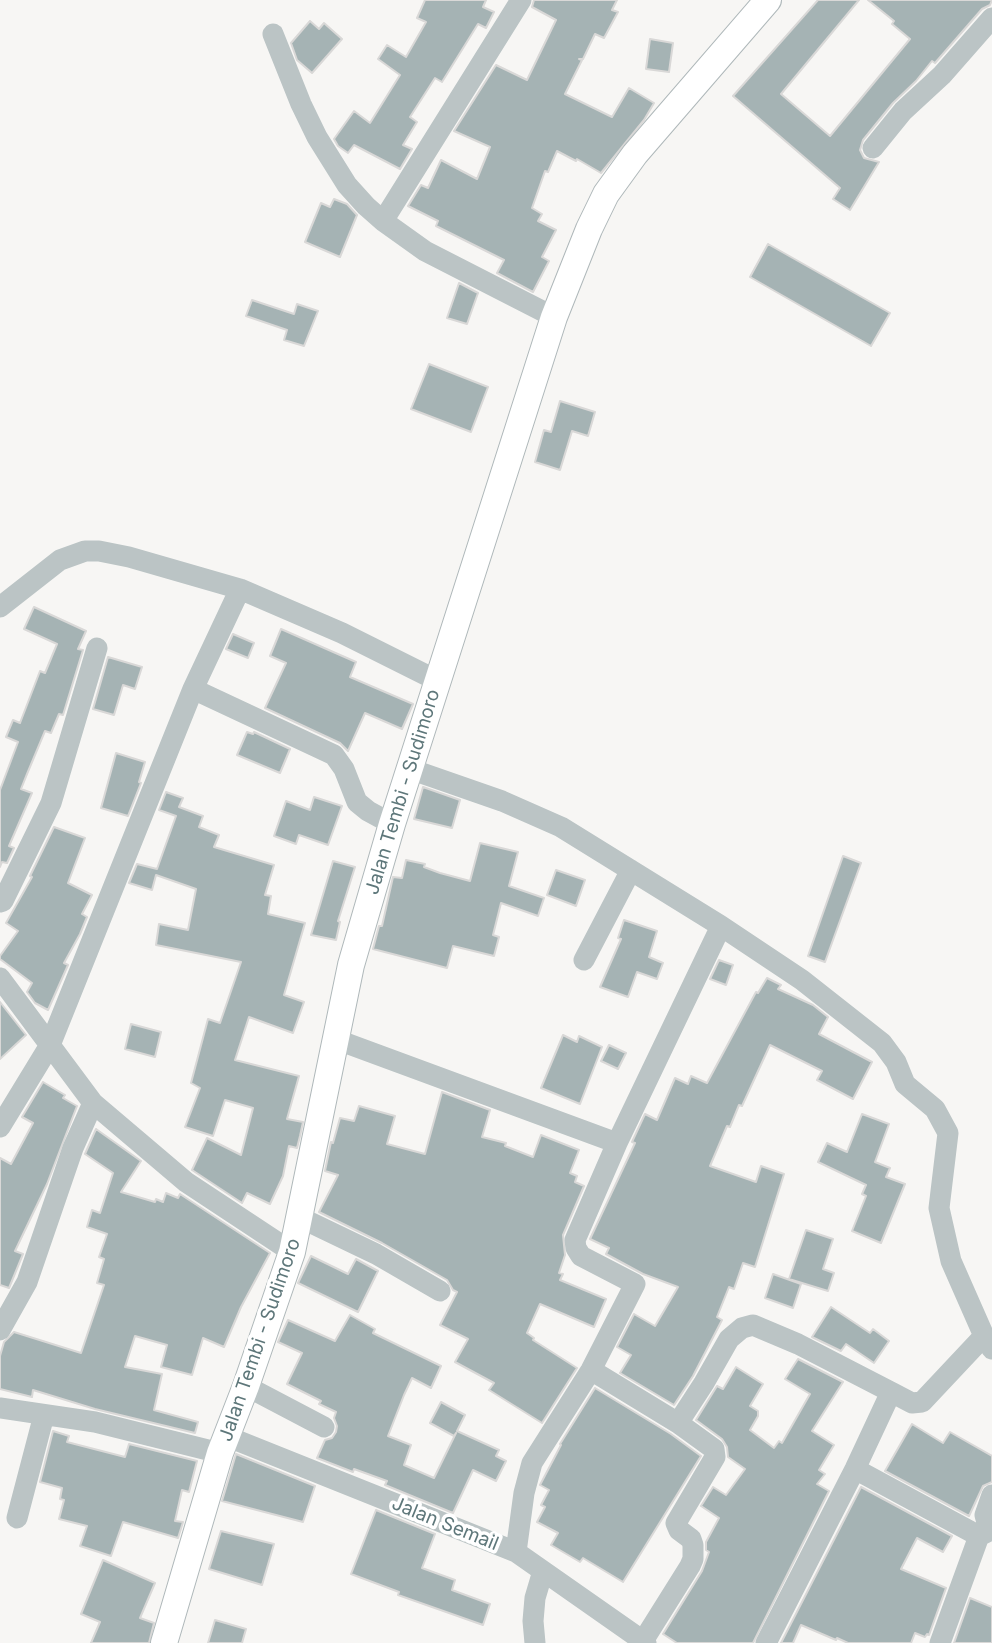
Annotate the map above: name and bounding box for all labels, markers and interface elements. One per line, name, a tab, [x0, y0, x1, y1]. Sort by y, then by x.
street label: Jalan Tembi - Sudimoro	[361, 687, 445, 897]
street label: Jalan Tembi - Sudimoro	[214, 1235, 306, 1445]
street label: Jalan Semail	[388, 1492, 502, 1556]

